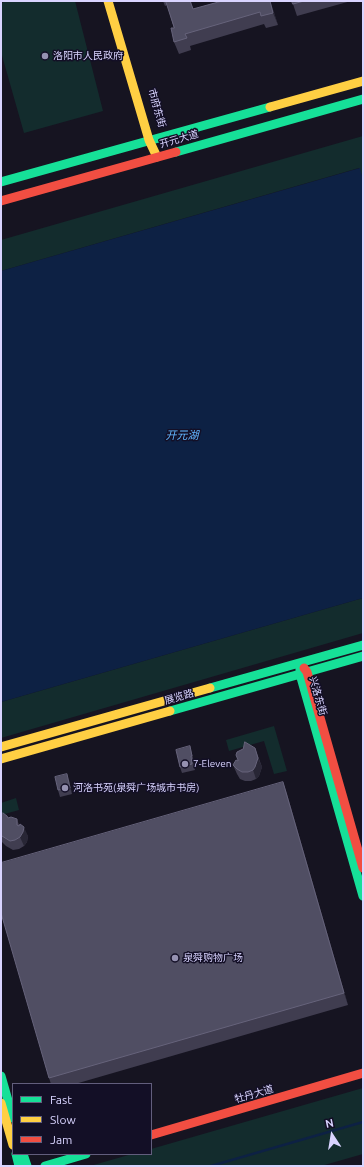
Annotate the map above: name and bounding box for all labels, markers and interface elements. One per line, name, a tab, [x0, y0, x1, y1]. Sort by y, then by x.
place label: 洛阳市人民政府	[53, 50, 123, 62]
marker: 洛阳市人民政府	[40, 51, 50, 61]
street label: 市府东街	[146, 87, 168, 129]
street label: 开元大道	[158, 128, 200, 150]
water label: 开元湖	[166, 428, 198, 442]
street label: 兴洛东街	[307, 675, 329, 717]
street label: 展览路	[163, 687, 195, 707]
place label: 7-Eleven	[193, 758, 231, 770]
marker: 7-Eleven	[180, 759, 190, 769]
place label: 河洛书苑(泉舜广场城市书房)	[73, 782, 199, 794]
marker: 河洛书苑(泉舜广场城市书房)	[60, 783, 70, 793]
place label: 泉舜购物广场	[183, 952, 243, 964]
marker: 泉舜购物广场	[170, 953, 180, 963]
legend	[12, 1083, 152, 1155]
street label: 牡丹大道	[233, 1083, 275, 1105]
text: Fast	[50, 1093, 72, 1106]
text: Slow	[50, 1113, 76, 1126]
north arrow	[312, 1115, 352, 1155]
text: N	[324, 1117, 335, 1130]
text: Jam	[50, 1133, 72, 1146]

